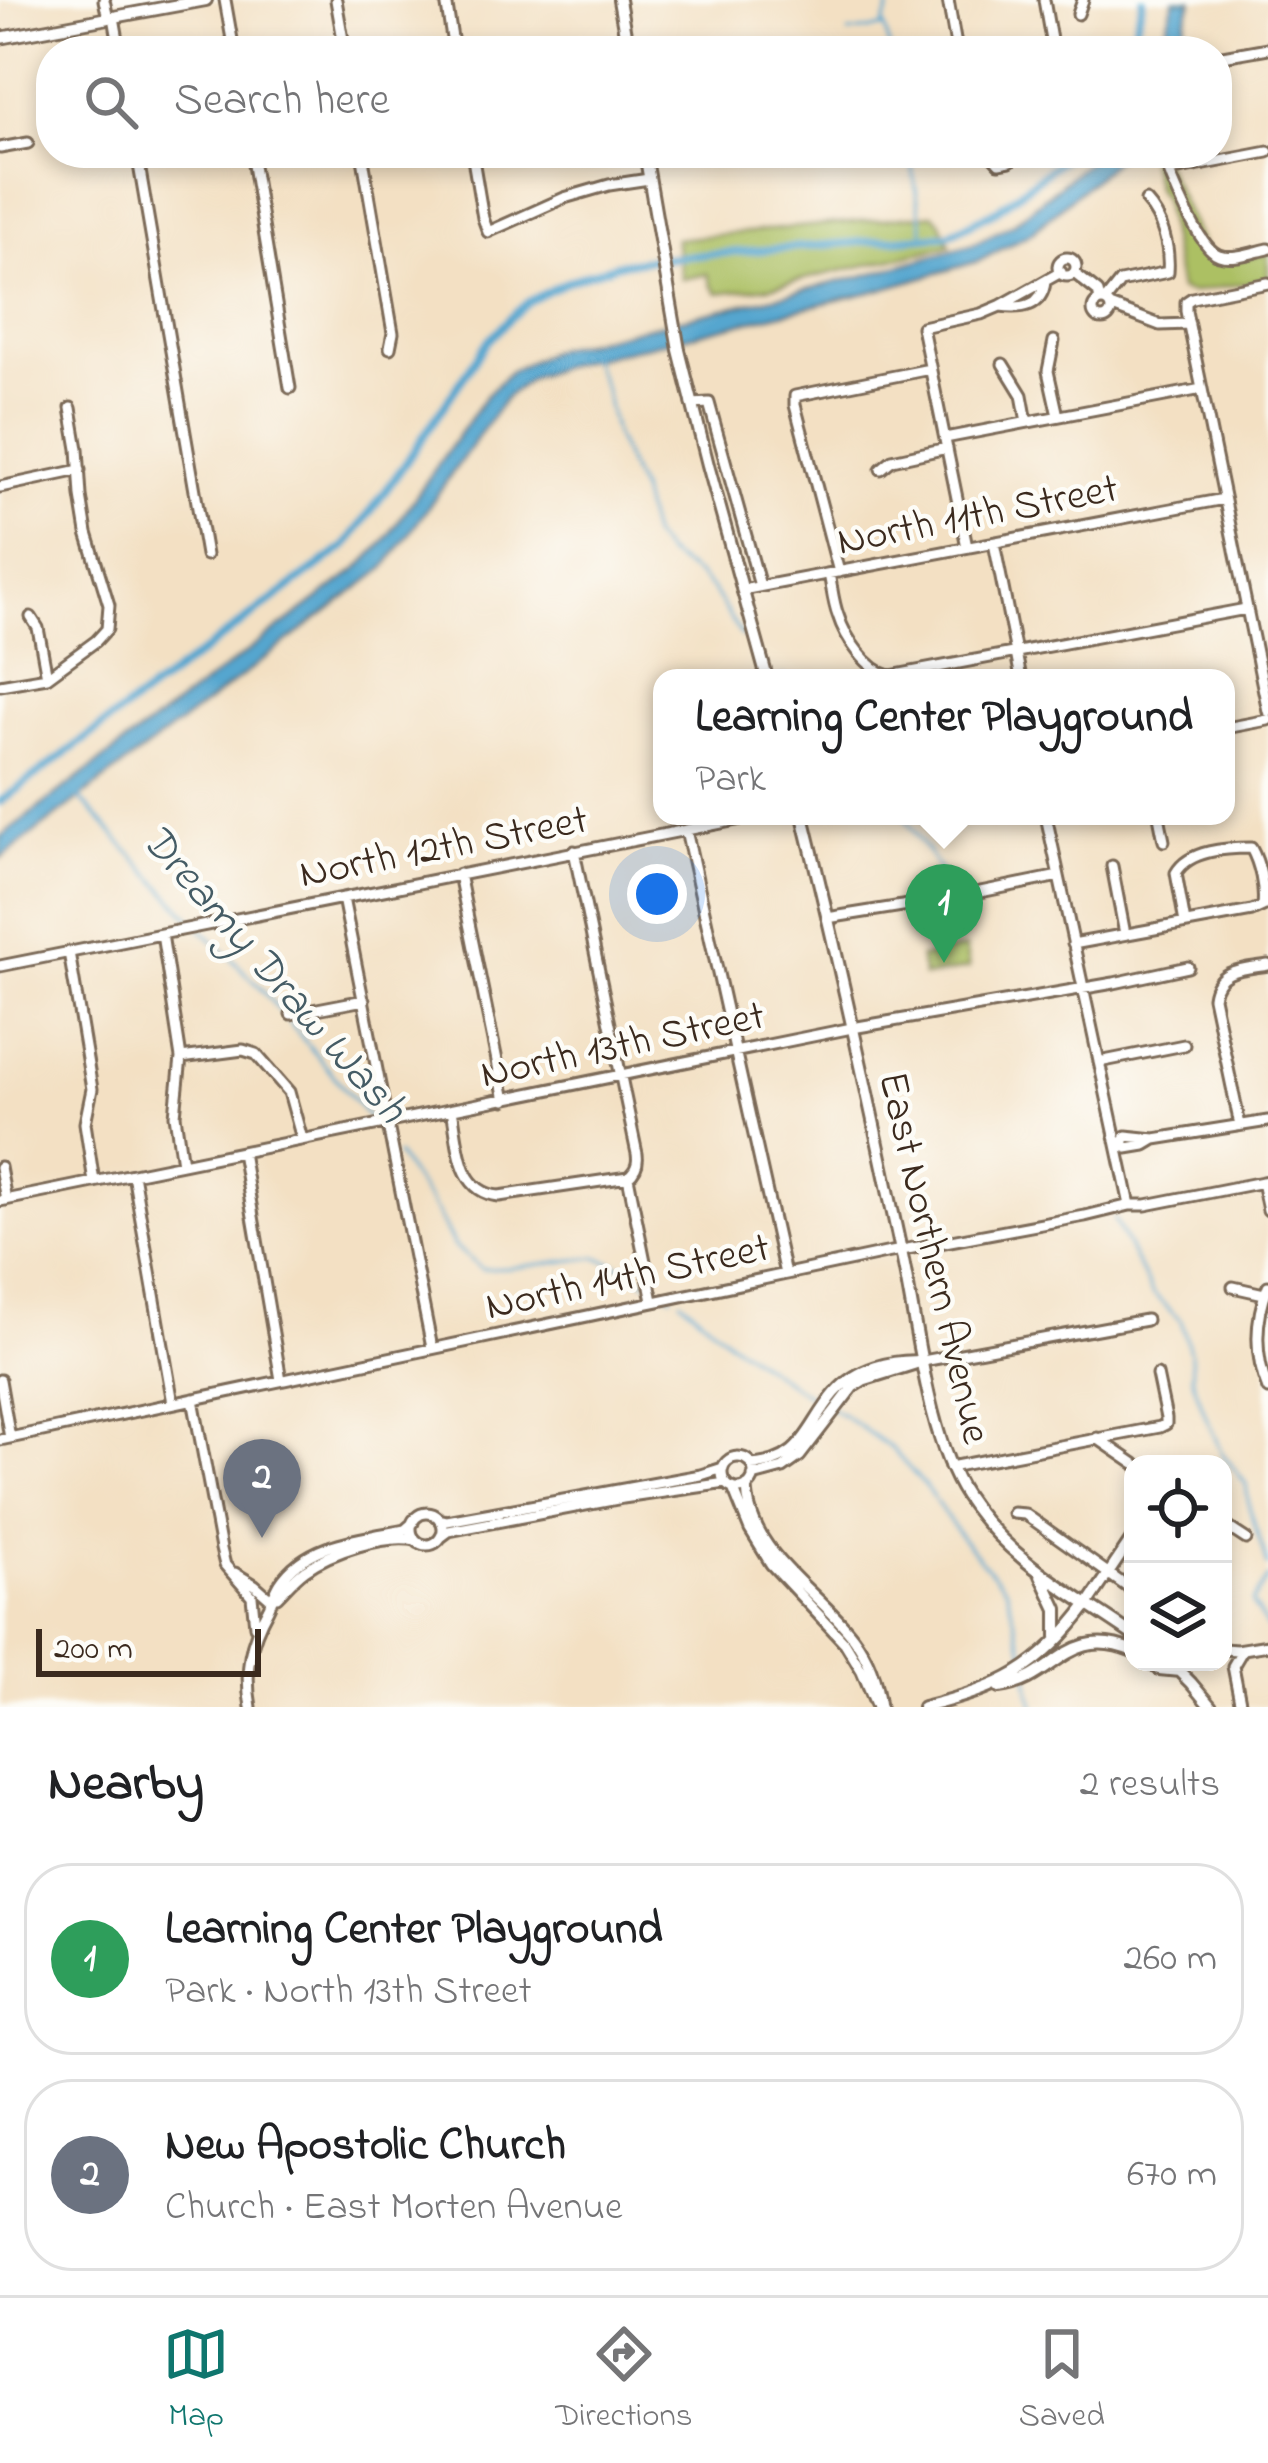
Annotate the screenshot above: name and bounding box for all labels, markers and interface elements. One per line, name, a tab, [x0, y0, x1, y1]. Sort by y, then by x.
search box	[36, 36, 1232, 168]
icon: search	[78, 69, 144, 135]
text: Search here	[174, 69, 390, 135]
street label: North 11th Street	[832, 459, 1124, 574]
popup	[653, 669, 1235, 825]
text: Learning Center Playground	[695, 686, 1193, 752]
text: Park	[695, 752, 766, 809]
street label: North 12th Street	[295, 791, 593, 906]
water label: Dreamy Draw Wash	[123, 811, 422, 1141]
your location	[627, 864, 687, 924]
pin: 1	[905, 864, 983, 963]
street label: North 13th Street	[475, 987, 771, 1106]
street label: East Northern Avenue	[860, 1066, 1005, 1450]
street label: North 14th Street	[480, 1219, 776, 1338]
pin: 2	[223, 1439, 301, 1538]
map controls	[1124, 1455, 1232, 1671]
button: locate	[1124, 1455, 1232, 1563]
button: layers	[1124, 1563, 1232, 1671]
scale bar	[36, 1623, 261, 1676]
text: 200 m	[54, 1626, 133, 1674]
text: Nearby	[48, 1748, 204, 1823]
text: 2 results	[1080, 1757, 1220, 1814]
text: Learning Center Playground	[165, 1898, 662, 1964]
text: 1	[84, 1931, 96, 1988]
text: 260 m	[1124, 1931, 1217, 1988]
text: Park · North 13th Street	[165, 1964, 532, 2021]
text: New Apostolic Church	[165, 2114, 566, 2180]
text: 2	[80, 2147, 100, 2204]
text: 670 m	[1127, 2147, 1217, 2204]
text: Church · East Morten Avenue	[165, 2180, 622, 2237]
tab: Map	[163, 2321, 229, 2441]
tab: Directions	[555, 2321, 692, 2441]
tab: Saved	[1019, 2321, 1105, 2441]

